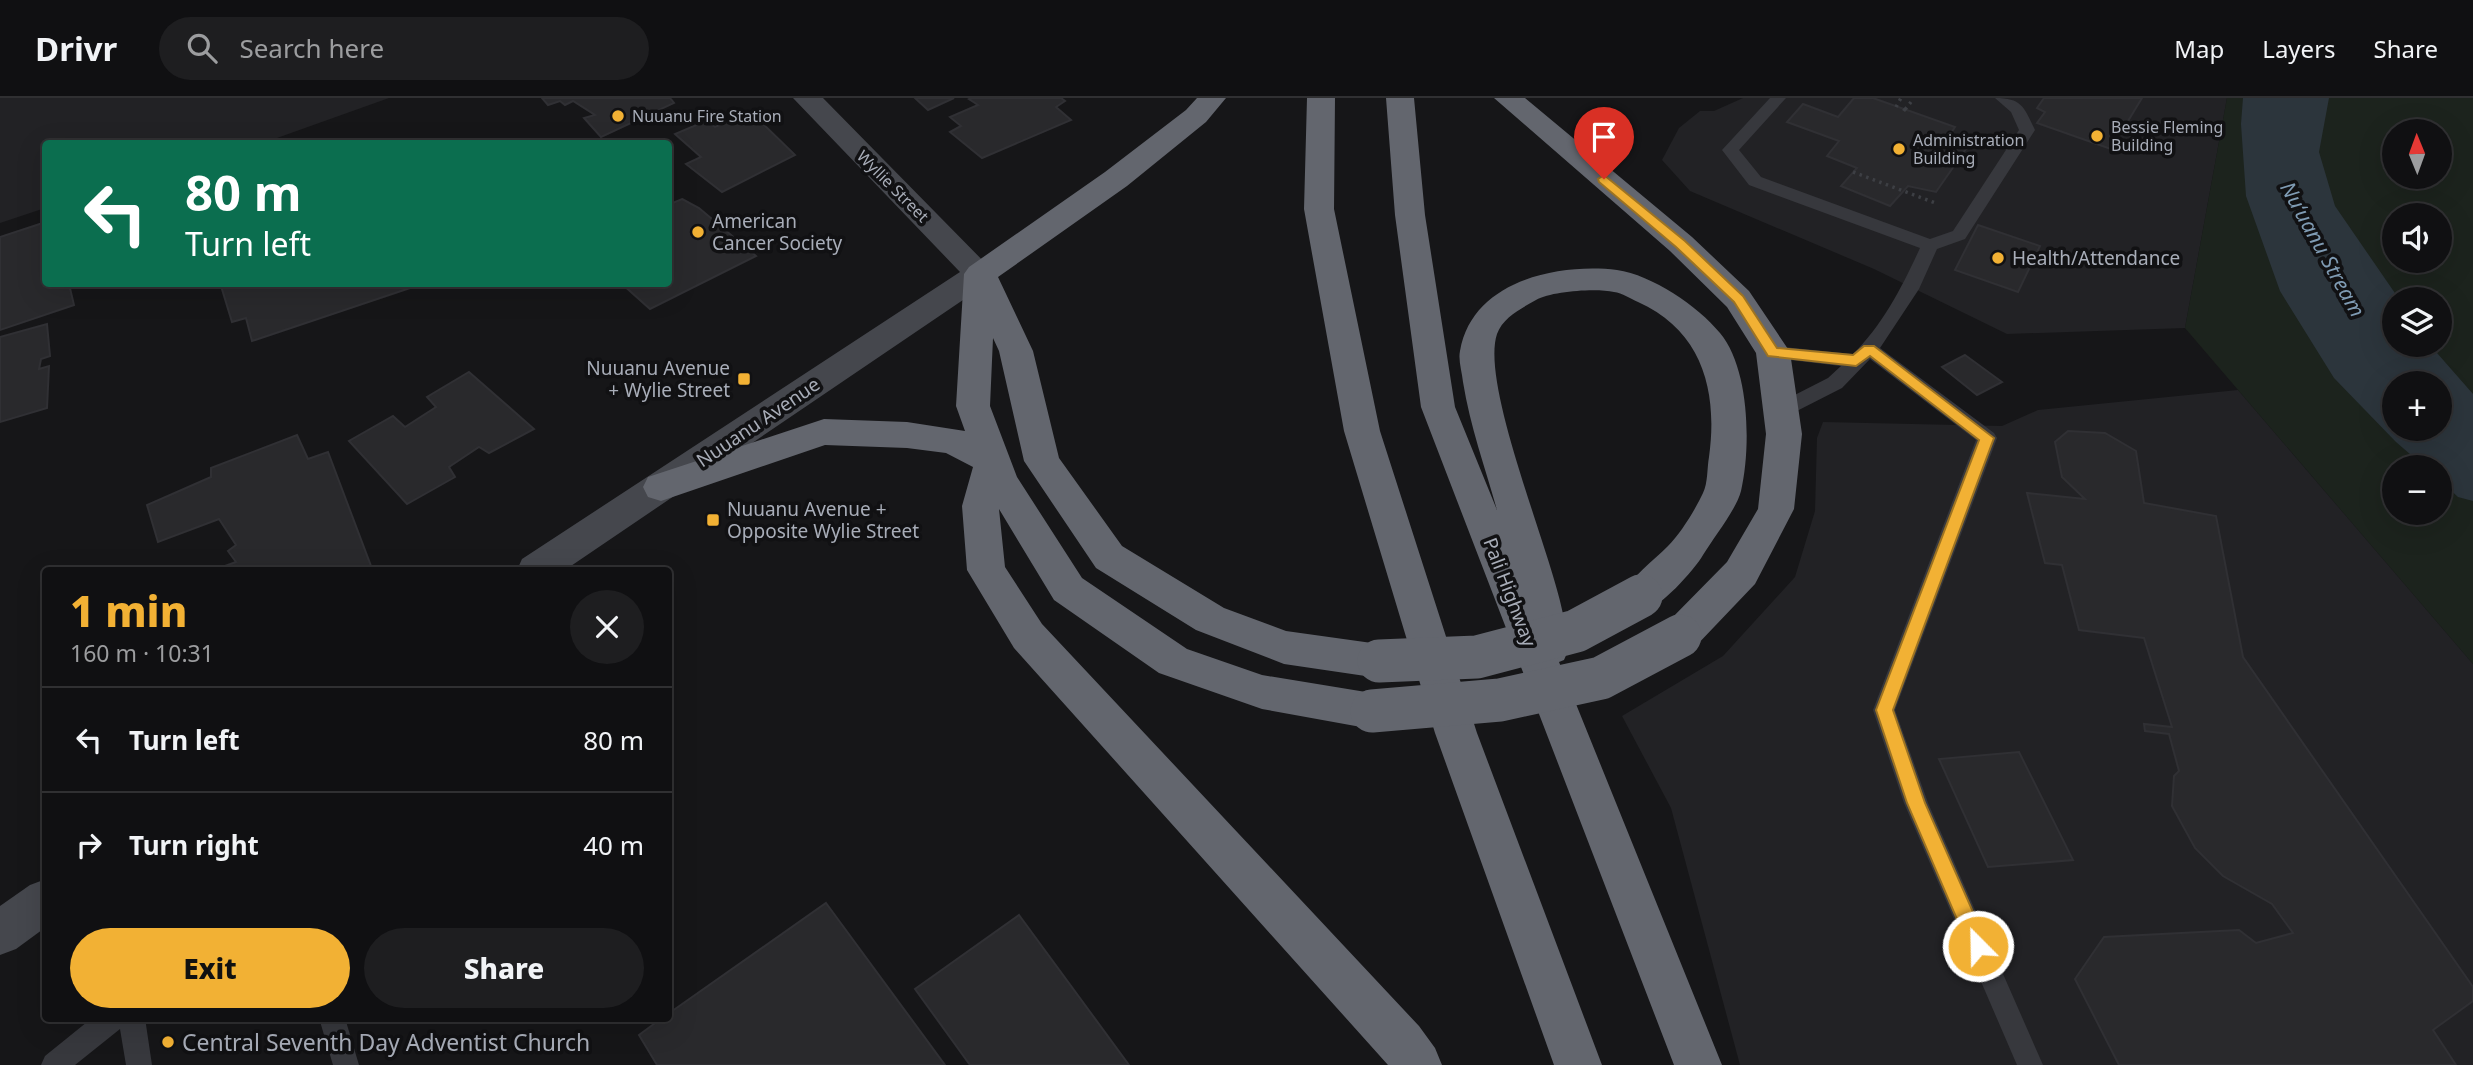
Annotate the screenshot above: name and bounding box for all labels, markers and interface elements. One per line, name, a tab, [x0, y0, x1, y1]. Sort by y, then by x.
search box	[159, 17, 649, 80]
text: Drivr	[35, 26, 117, 71]
icon: search	[183, 29, 221, 67]
text: Search here	[239, 30, 384, 66]
text: Map	[2174, 32, 2224, 65]
text: Layers	[2262, 32, 2336, 65]
text: Share	[2374, 32, 2438, 65]
place label: Nuuanu Fire Station	[632, 105, 782, 127]
pin	[1574, 107, 1634, 179]
marker: Nuuanu Fire Station	[610, 108, 626, 124]
place label: Bessie Fleming Building	[2111, 116, 2223, 156]
icon: arrive	[1585, 118, 1623, 156]
north arrow	[2382, 119, 2452, 189]
map controls	[2382, 119, 2452, 525]
marker: Bessie Fleming Building	[2089, 128, 2105, 144]
place label: Administration Building	[1913, 129, 2024, 169]
marker: Administration Building	[1891, 141, 1907, 157]
street label: Wyllie Street	[852, 145, 934, 227]
text: 80 m	[185, 159, 302, 225]
icon: left	[70, 168, 161, 259]
water label: Nuʻuanu Stream	[2274, 176, 2372, 322]
button: sound	[2382, 203, 2452, 273]
place label: American Cancer Society	[712, 208, 843, 256]
text: Turn left	[185, 222, 311, 265]
marker: American Cancer Society	[690, 224, 706, 240]
place label: Health/Attendance	[2012, 245, 2180, 271]
marker: Health/Attendance	[1990, 250, 2006, 266]
button: layers	[2382, 287, 2452, 357]
place label: Nuuanu Avenue + Wylie Street	[586, 355, 730, 403]
street label: Nuuanu Avenue	[691, 371, 825, 473]
marker: Nuuanu Avenue + Wylie Street	[736, 371, 752, 387]
button: +	[2382, 371, 2452, 441]
button: −	[2382, 455, 2452, 525]
place label: Nuuanu Avenue + Opposite Wylie Street	[727, 496, 919, 544]
marker: Nuuanu Avenue + Opposite Wylie Street	[705, 512, 721, 528]
street label: Pali Highway	[1477, 534, 1543, 650]
text: 1 min	[70, 582, 187, 639]
button: close	[570, 590, 644, 664]
text: 160 m · 10:31	[70, 637, 214, 669]
icon: left	[70, 721, 108, 759]
text: Turn left	[129, 722, 240, 758]
text: 80 m	[583, 722, 644, 758]
icon: right	[70, 826, 108, 864]
text: Turn right	[129, 827, 259, 863]
text: 40 m	[583, 827, 644, 863]
position arrow	[1941, 909, 2015, 983]
button: Exit	[70, 928, 350, 1008]
button: Share	[364, 928, 644, 1008]
place label: Central Seventh Day Adventist Church	[182, 1026, 590, 1058]
marker: Central Seventh Day Adventist Church	[160, 1034, 176, 1050]

